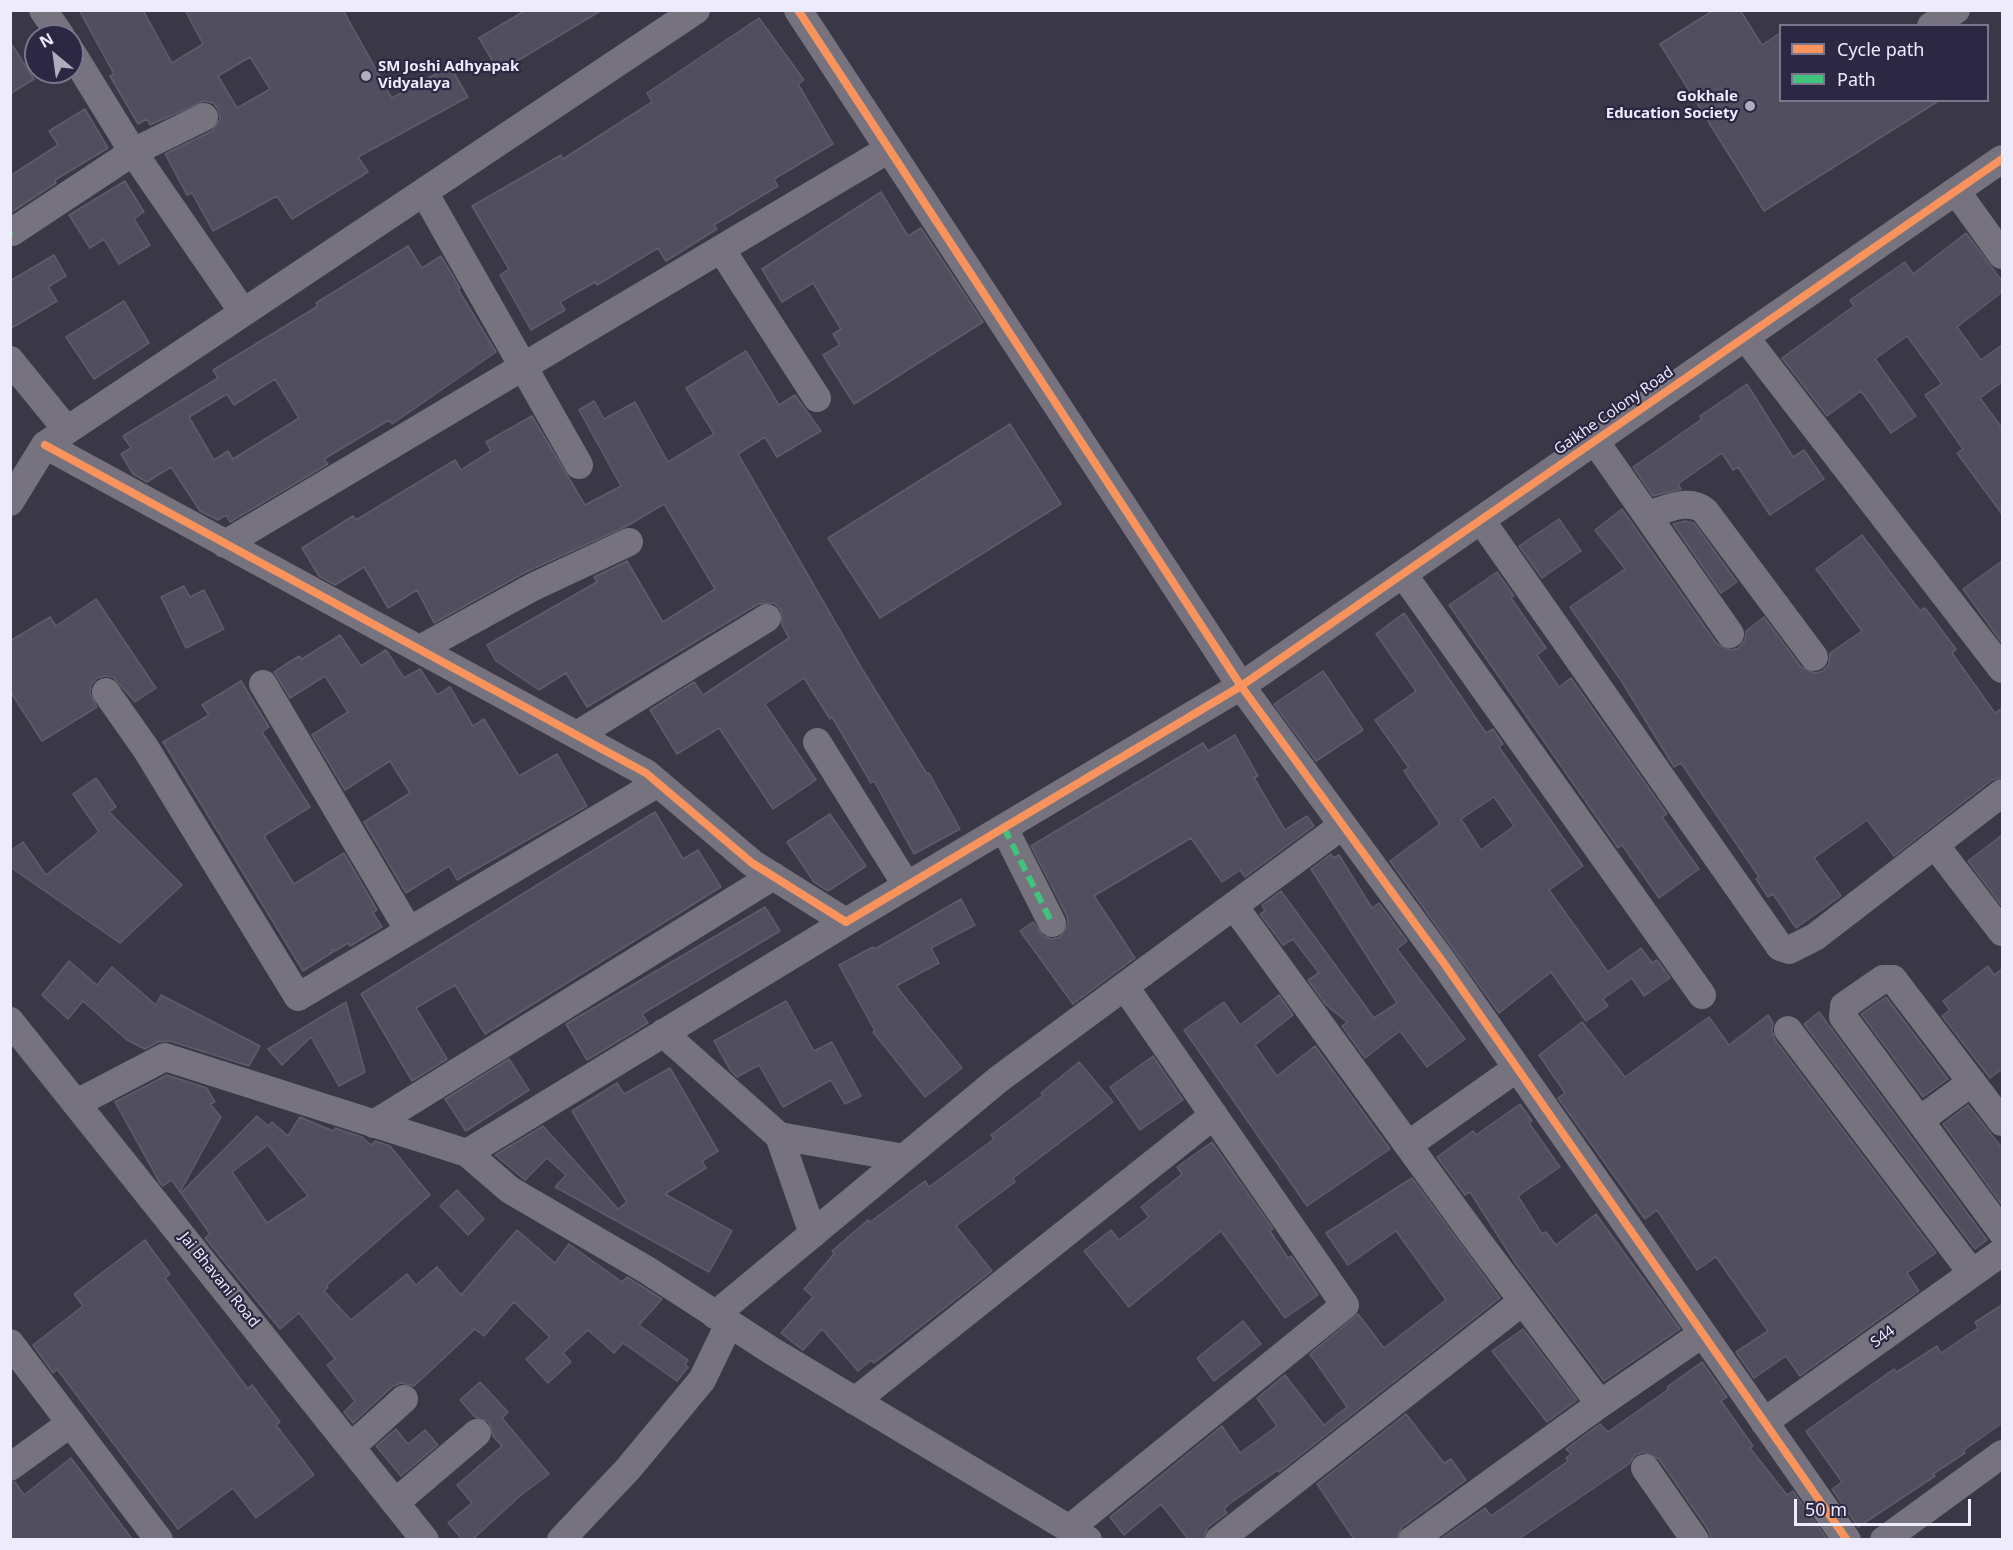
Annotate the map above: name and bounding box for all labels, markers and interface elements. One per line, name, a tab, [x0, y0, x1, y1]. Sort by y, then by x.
north arrow	[24, 24, 84, 84]
legend	[1779, 24, 1989, 102]
text: N	[35, 27, 57, 53]
text: Cycle path	[1837, 37, 1924, 61]
place label: SM Joshi Adhyapak Vidyalaya	[378, 58, 519, 93]
text: Path	[1837, 67, 1876, 91]
marker: SM Joshi Adhyapak Vidyalaya	[359, 69, 373, 83]
place label: Gokhale Education Society	[1606, 88, 1738, 123]
marker: Gokhale Education Society	[1743, 99, 1757, 113]
street label: Gaikhe Colony Road	[1551, 363, 1677, 459]
street label: Jai Bhavani Road	[175, 1229, 263, 1331]
street label: S44	[1867, 1322, 1899, 1352]
scale bar	[1797, 1487, 1974, 1525]
text: 50 m	[1805, 1497, 1847, 1521]

